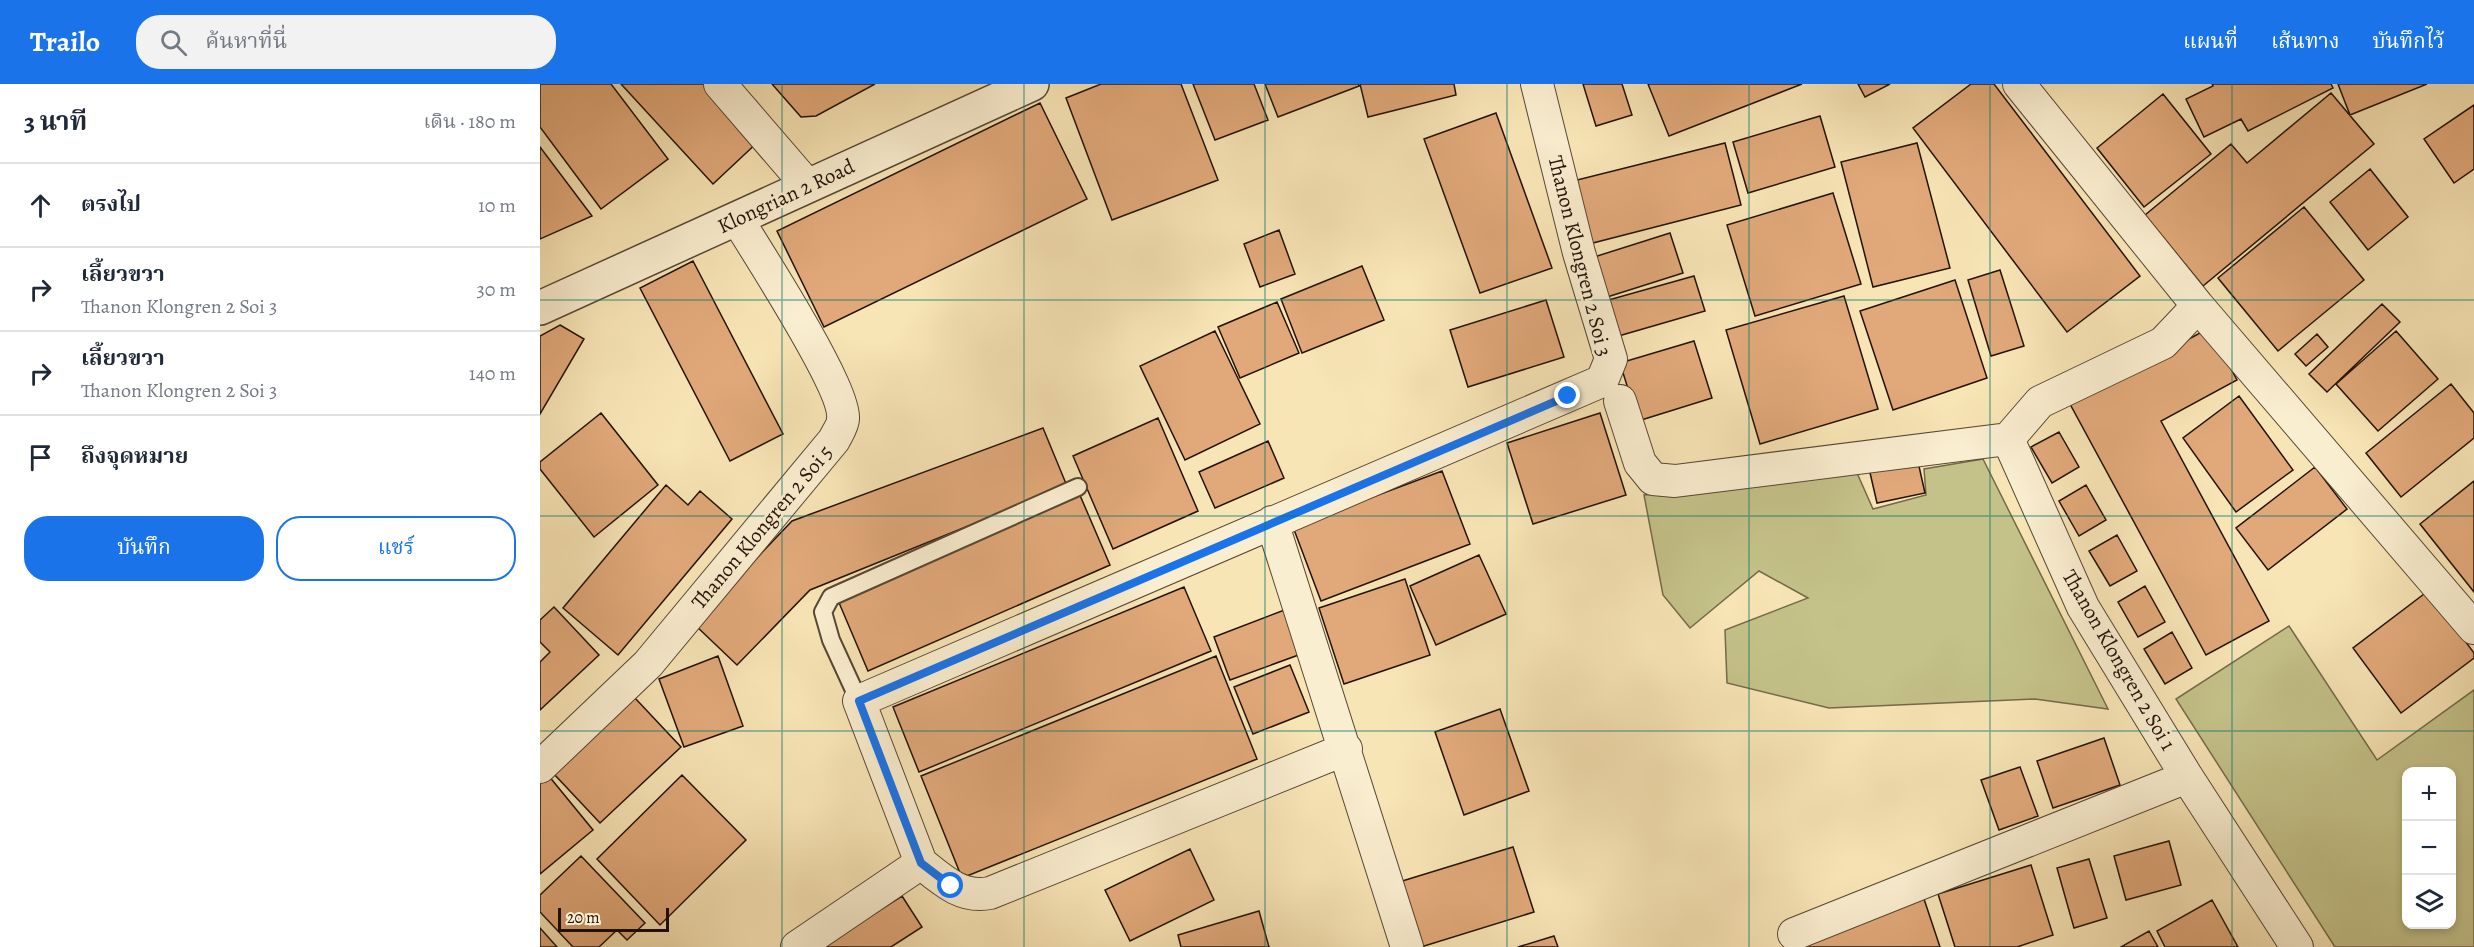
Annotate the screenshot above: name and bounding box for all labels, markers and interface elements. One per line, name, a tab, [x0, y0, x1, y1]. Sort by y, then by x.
search box	[136, 15, 556, 69]
text: Trailo	[30, 23, 100, 61]
icon: search	[157, 26, 190, 59]
text: ค้นหาที่นี่	[205, 26, 287, 56]
text: แผนที่	[2183, 27, 2238, 55]
text: เส้นทาง	[2271, 27, 2339, 55]
text: บันทึกไว้	[2372, 27, 2444, 55]
text: 3 นาที	[24, 104, 87, 139]
text: เดิน · 180 m	[424, 108, 516, 135]
street label: Klongrian 2 Road	[713, 152, 860, 240]
street label: Thanon Klongren 2 Soi 3	[1541, 153, 1619, 359]
icon: ahead	[24, 189, 57, 222]
text: ตรงไป	[81, 189, 141, 219]
text: 10 m	[478, 192, 516, 219]
text: เลี้ยวขวา	[81, 259, 165, 289]
icon: right	[24, 273, 57, 306]
text: 30 m	[476, 276, 516, 303]
text: Thanon Klongren 2 Soi 3	[81, 293, 277, 320]
text: เลี้ยวขวา	[81, 343, 165, 373]
icon: right	[24, 357, 57, 390]
text: 140 m	[469, 360, 516, 387]
text: Thanon Klongren 2 Soi 3	[81, 377, 277, 404]
route end	[1554, 382, 1580, 408]
street label: Thanon Klongren 2 Soi 5	[685, 439, 839, 615]
icon: arrive	[24, 441, 57, 474]
text: ถึงจุดหมาย	[81, 441, 188, 471]
button: บันทึก	[24, 516, 264, 581]
button: แชร์	[276, 516, 516, 581]
street label: Thanon Klongren 2 Soi 1	[2056, 564, 2182, 756]
map controls	[2402, 767, 2456, 929]
button: +	[2402, 767, 2456, 821]
button: −	[2402, 821, 2456, 875]
route start	[937, 872, 963, 898]
button: layers	[2402, 875, 2456, 929]
scale bar	[558, 905, 669, 932]
text: 20 m	[567, 907, 600, 929]

